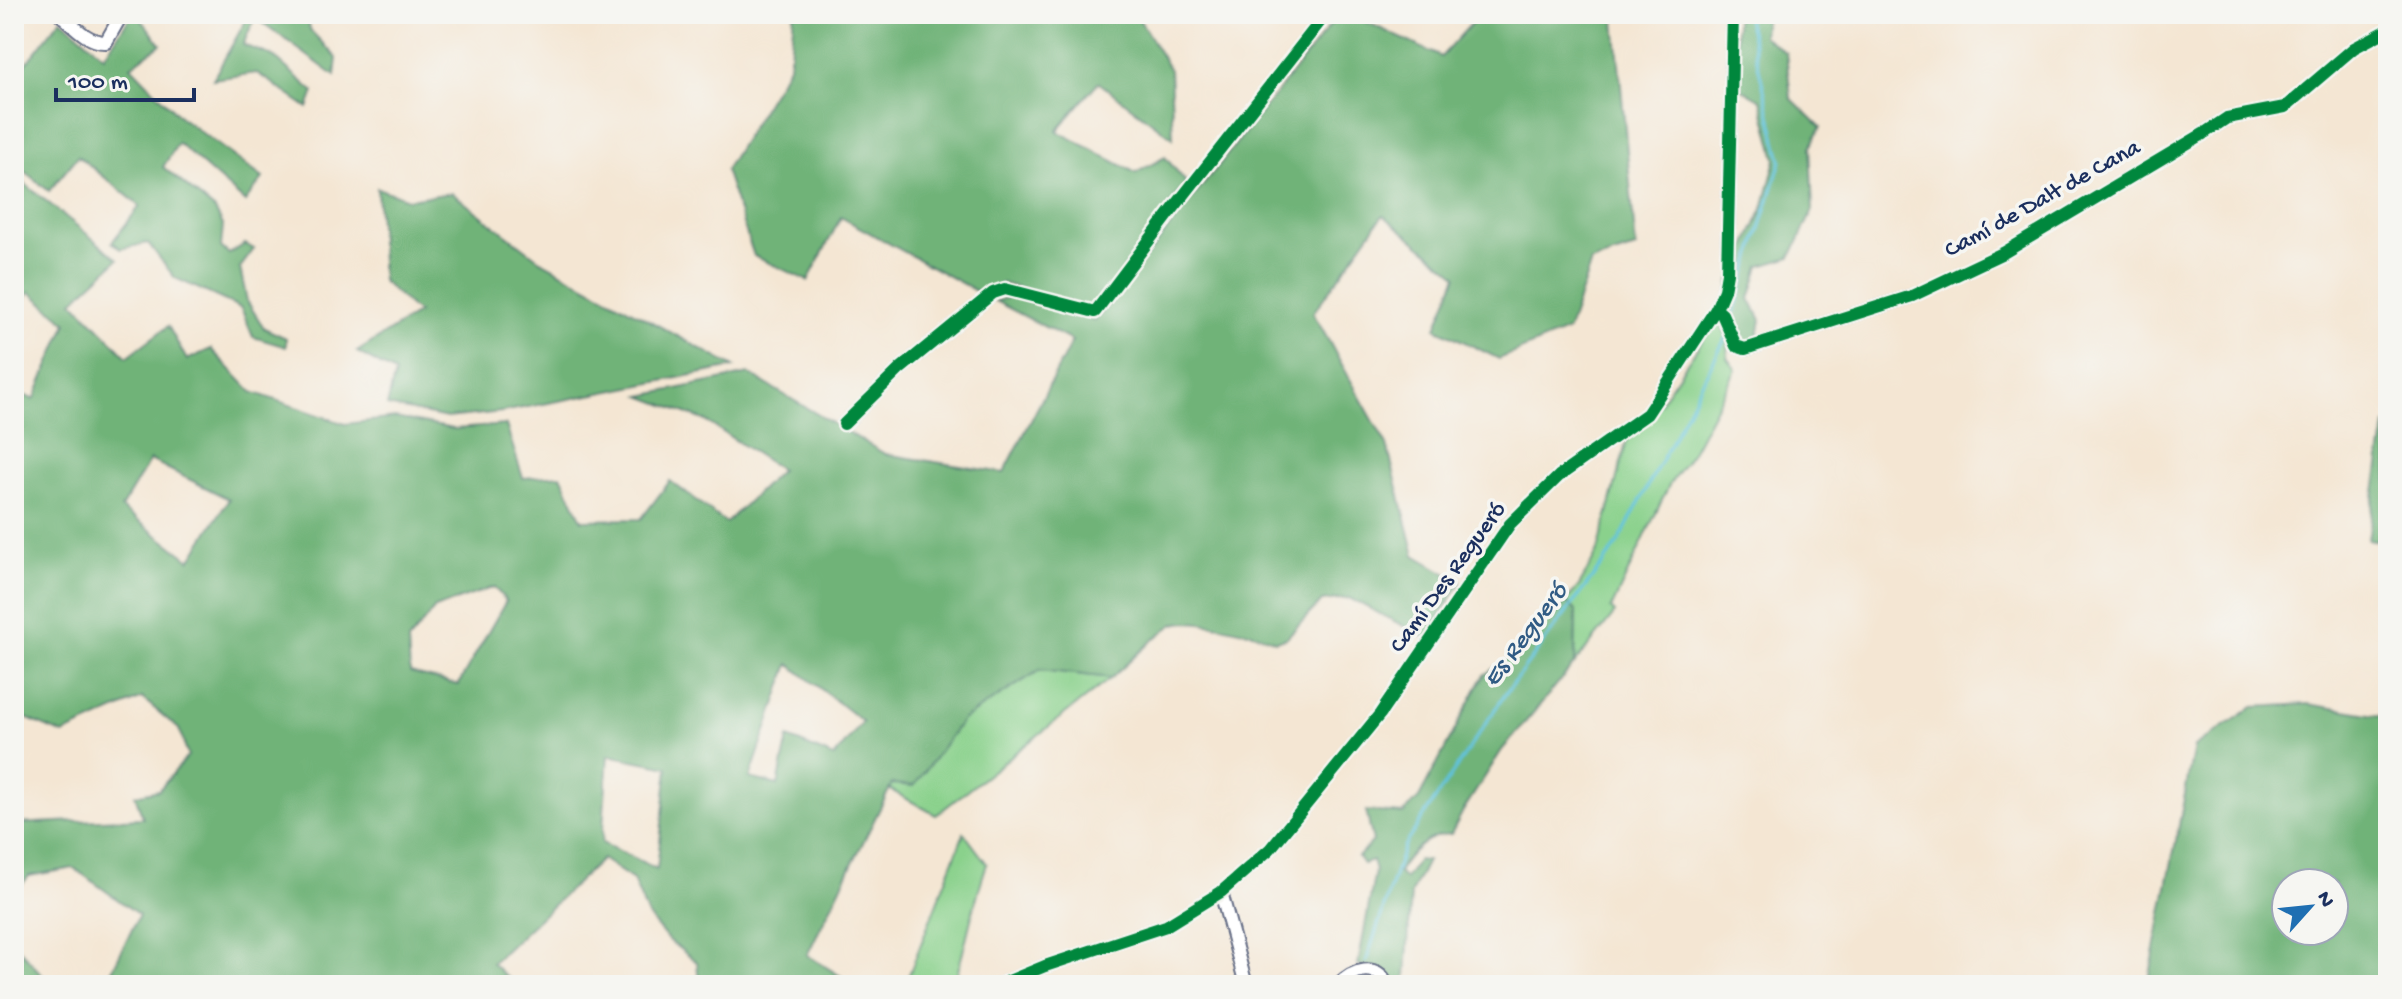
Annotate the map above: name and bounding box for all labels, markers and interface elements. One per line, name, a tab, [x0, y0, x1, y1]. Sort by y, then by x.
scale bar	[56, 52, 194, 102]
text: 100 m	[67, 69, 128, 98]
street label: Camí de Dalt de Cana	[1940, 134, 2147, 266]
street label: Camí Des Regueró	[1384, 497, 1514, 659]
water label: Es Regueró	[1478, 577, 1577, 694]
north arrow	[2270, 867, 2350, 947]
text: N	[2309, 887, 2339, 912]

